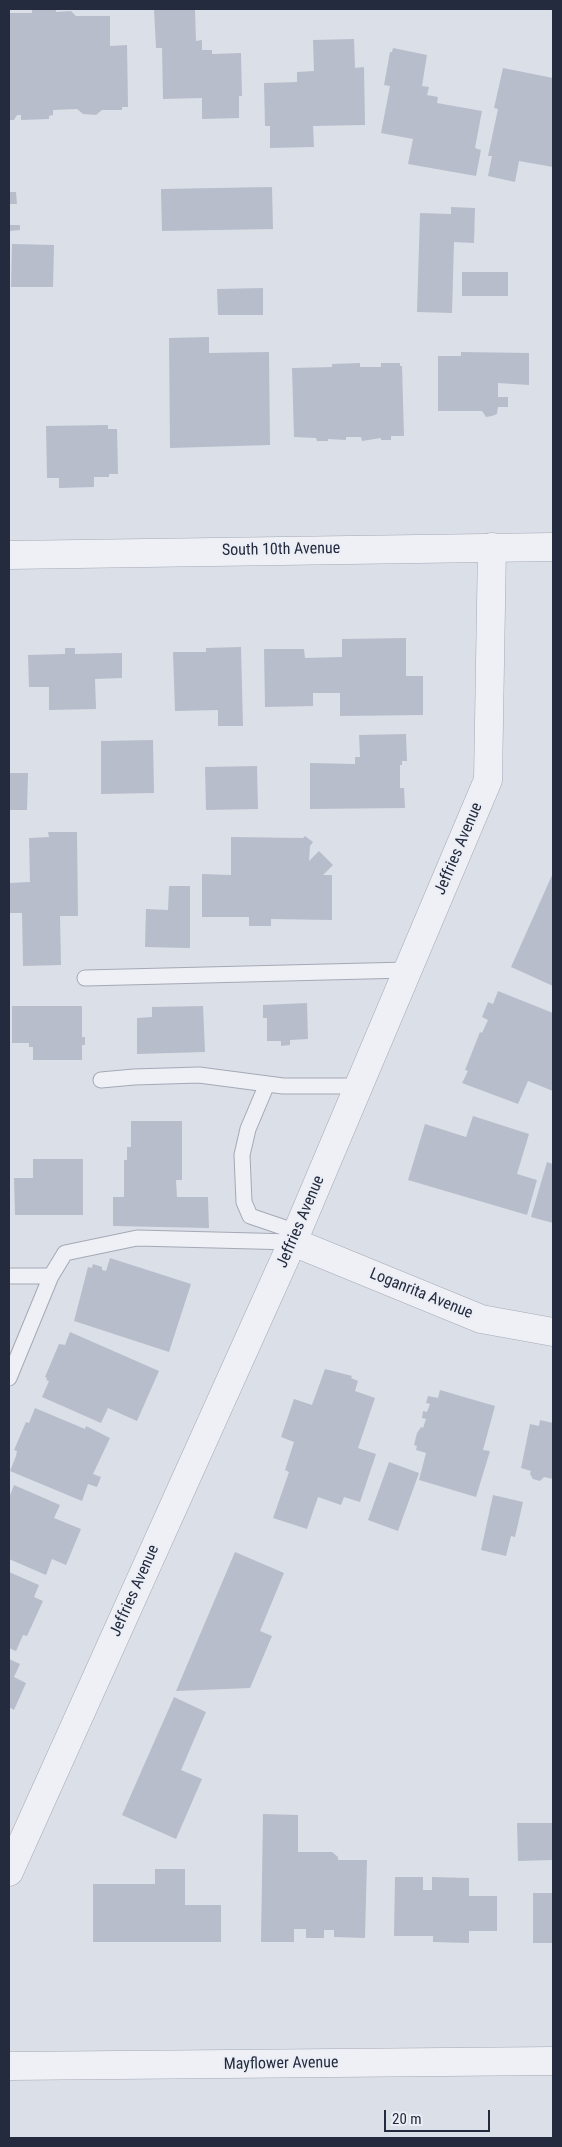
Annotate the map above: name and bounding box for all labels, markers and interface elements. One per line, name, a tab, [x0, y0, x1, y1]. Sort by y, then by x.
street label: South 10th Avenue	[222, 539, 340, 561]
street label: Jeffries Avenue	[431, 800, 487, 898]
street label: Jeffries Avenue	[273, 1173, 329, 1271]
street label: Loganrita Avenue	[367, 1265, 475, 1323]
street label: Jeffries Avenue	[106, 1542, 164, 1640]
street label: Mayflower Avenue	[223, 2053, 339, 2075]
scale bar	[387, 2100, 493, 2132]
text: 20 m	[392, 2110, 422, 2128]

